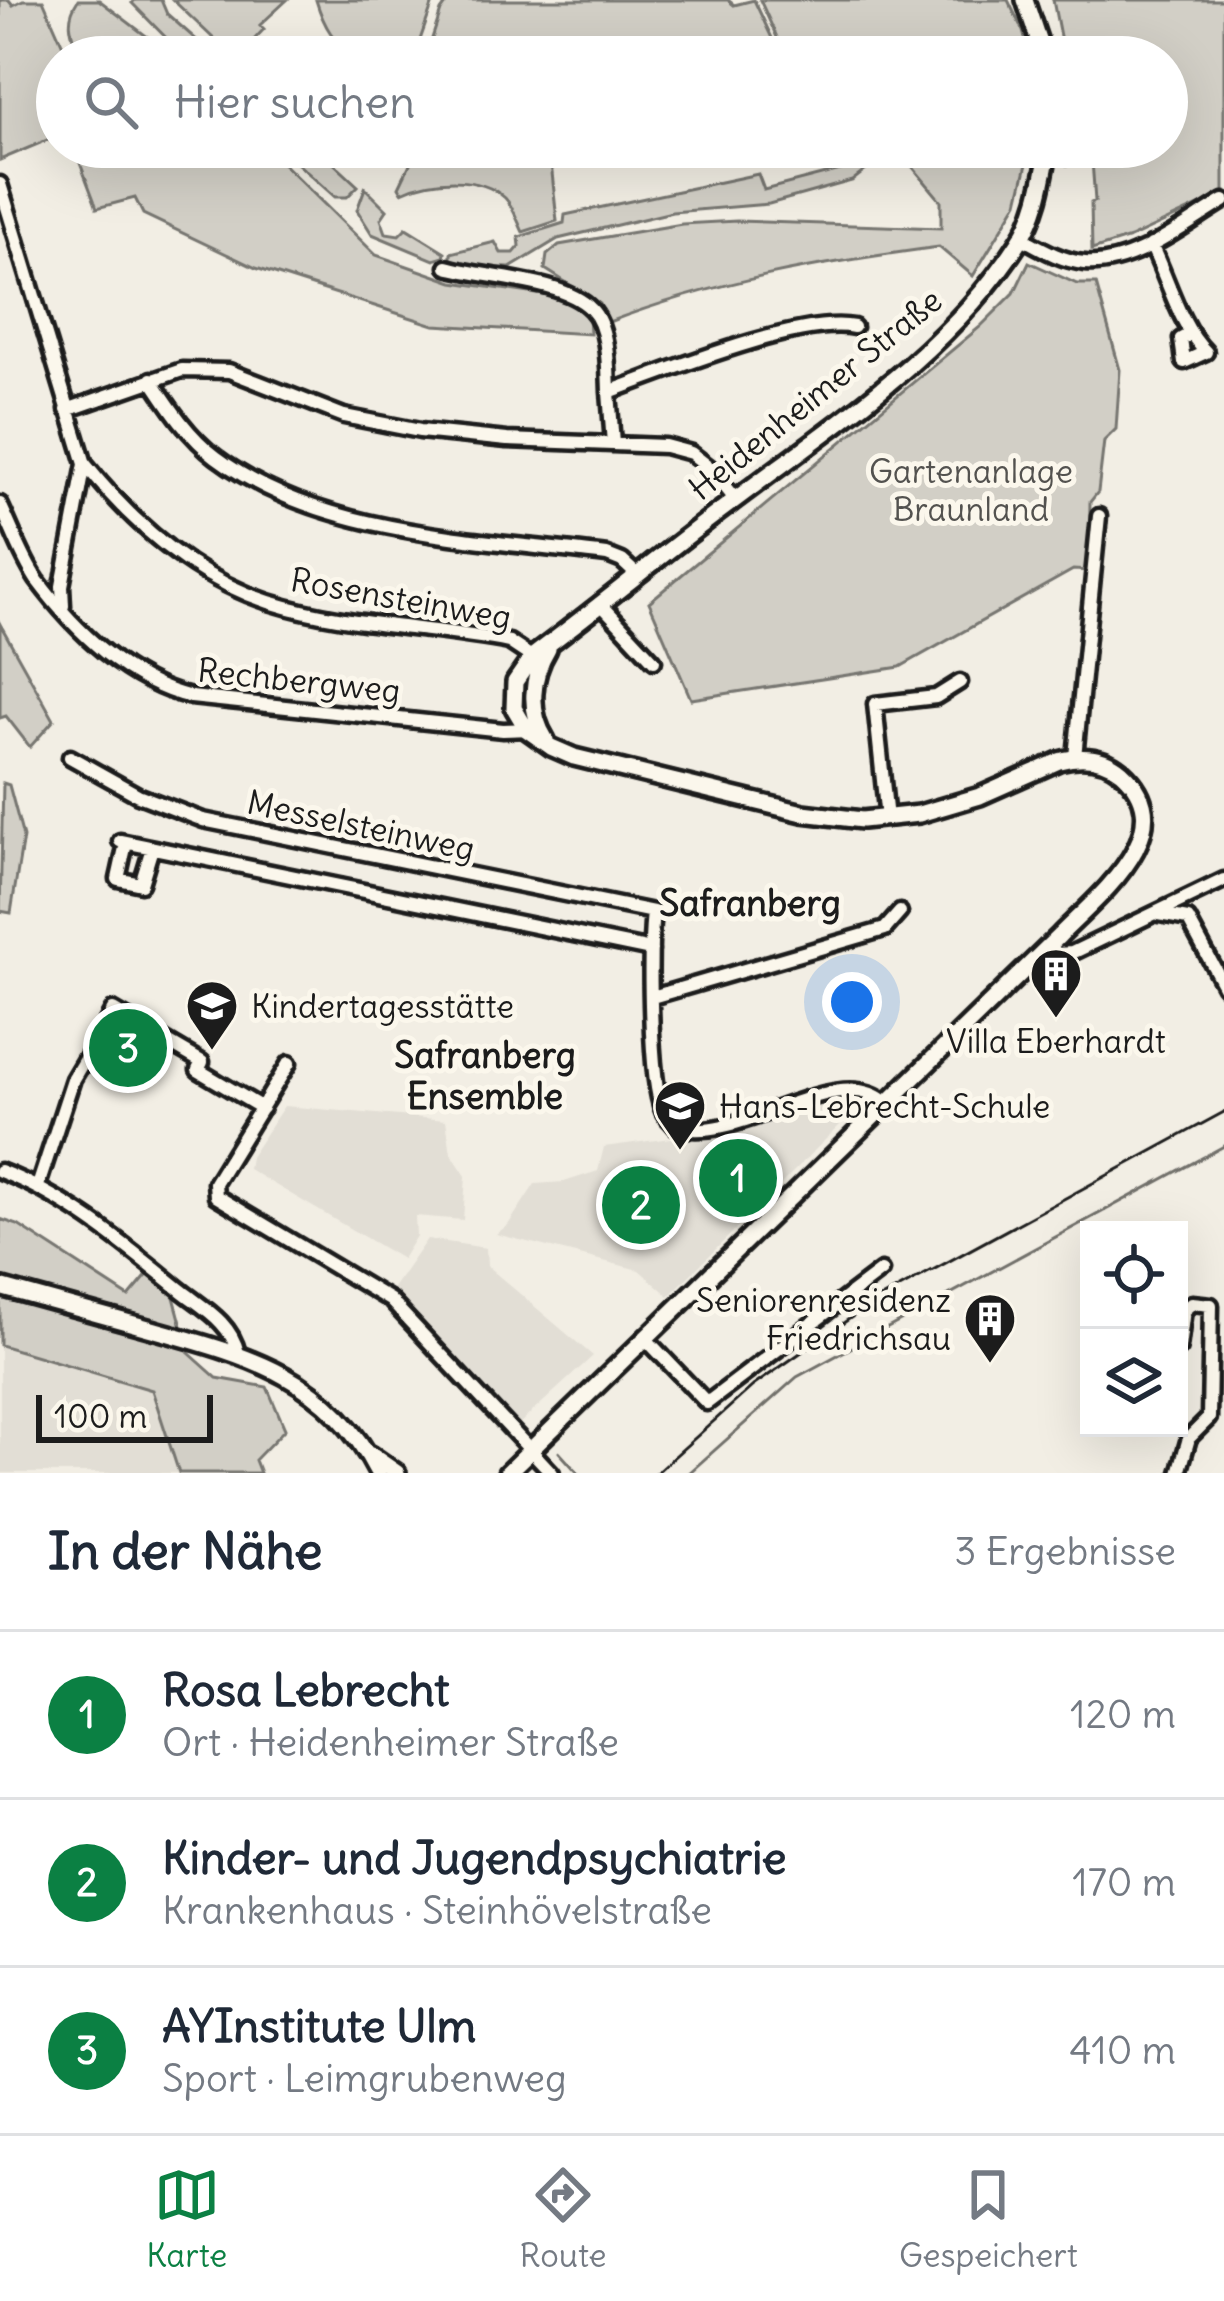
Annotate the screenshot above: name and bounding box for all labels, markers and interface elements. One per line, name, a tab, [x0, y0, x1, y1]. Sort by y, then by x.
search box	[36, 36, 1188, 168]
icon: search	[78, 69, 144, 135]
text: Hier suchen	[174, 74, 415, 130]
street label: Heidenheimer Straße	[680, 279, 950, 509]
park label: Gartenanlage Braunland	[869, 450, 1073, 530]
street label: Rosensteinweg	[287, 558, 515, 638]
street label: Rechbergweg	[196, 648, 402, 712]
street label: Messelsteinweg	[243, 780, 479, 870]
district label: Safranberg	[659, 881, 841, 926]
building icon: Villa Eberhardt	[1028, 946, 1084, 1020]
your location	[822, 972, 882, 1032]
school or university icon: Kindertagesstätte	[184, 978, 240, 1052]
place label: Kindertagesstätte	[251, 985, 514, 1027]
pin: 3	[89, 1003, 167, 1093]
place label: Villa Eberhardt	[946, 1020, 1166, 1062]
district label: Safranberg Ensemble	[394, 1033, 576, 1119]
school or university icon: Hans-Lebrecht-Schule	[652, 1078, 708, 1152]
place label: Hans-Lebrecht-Schule	[719, 1085, 1050, 1127]
pin: 1	[699, 1133, 777, 1223]
pin: 2	[602, 1160, 680, 1250]
map controls	[1080, 1221, 1188, 1437]
button: locate	[1080, 1221, 1188, 1329]
place label: Seniorenresidenz Friedrichsau	[696, 1279, 951, 1359]
building icon: Seniorenresidenz Friedrichsau	[962, 1291, 1018, 1365]
button: layers	[1080, 1329, 1188, 1437]
scale bar	[36, 1389, 213, 1442]
text: 100 m	[54, 1395, 147, 1437]
text: In der Nähe	[48, 1519, 323, 1583]
text: 3 Ergebnisse	[954, 1527, 1176, 1576]
text: Rosa Lebrecht	[162, 1662, 450, 1718]
text: 1	[79, 1690, 95, 1739]
text: 120 m	[1070, 1690, 1176, 1739]
text: Ort · Heidenheimer Straße	[162, 1718, 619, 1767]
text: Kinder- und Jugendpsychiatrie	[162, 1830, 787, 1886]
text: 2	[76, 1858, 98, 1907]
text: 170 m	[1072, 1858, 1176, 1907]
text: Krankenhaus · Steinhövelstraße	[162, 1886, 712, 1935]
text: AYInstitute Ulm	[162, 1998, 476, 2054]
text: 3	[76, 2026, 98, 2075]
text: 410 m	[1069, 2026, 1176, 2075]
text: Sport · Leimgrubenweg	[162, 2054, 567, 2103]
tab: Karte	[146, 2162, 227, 2276]
tab: Route	[520, 2162, 607, 2276]
tab: Gespeichert	[899, 2162, 1078, 2276]

